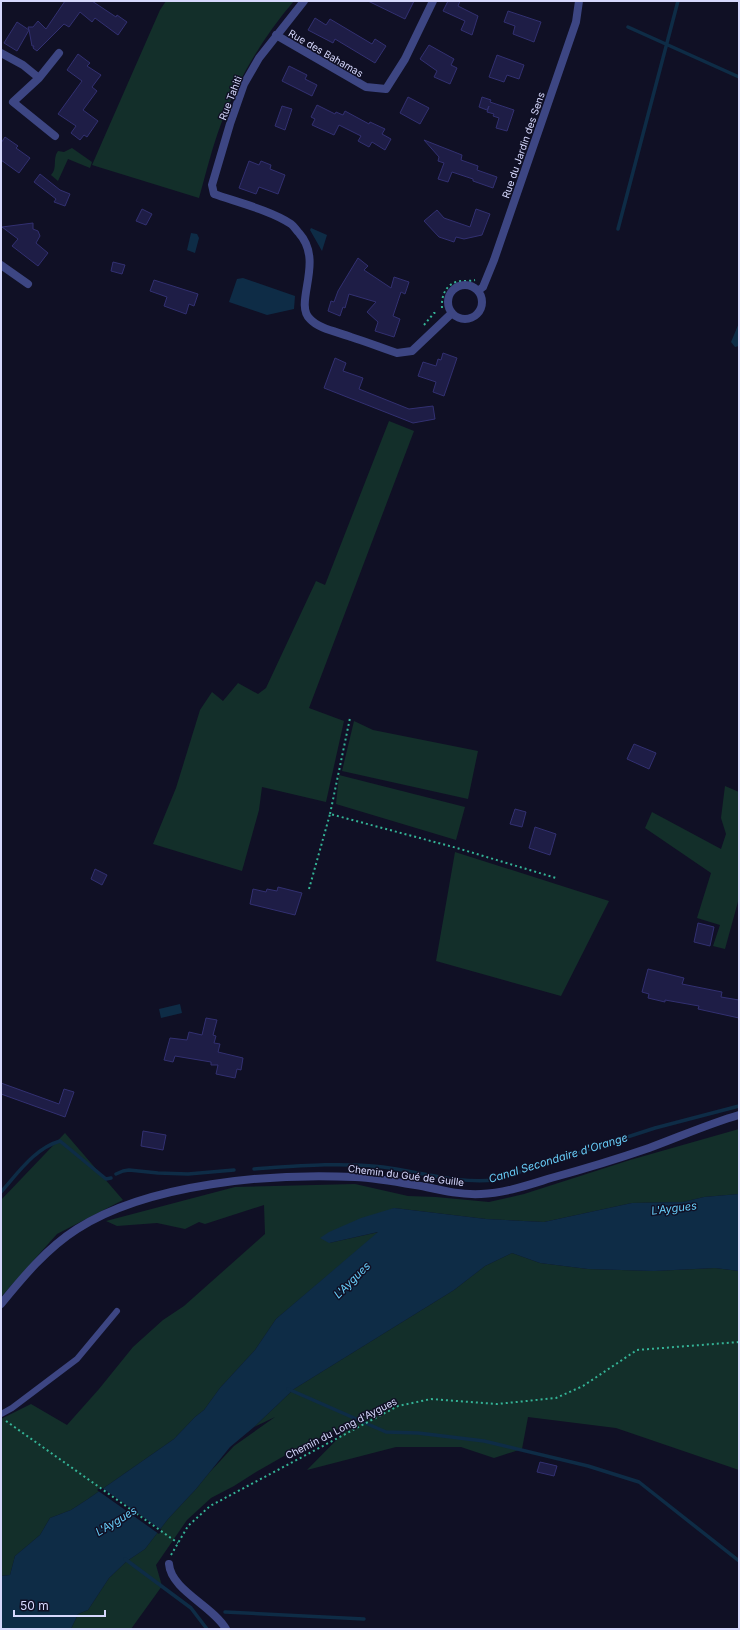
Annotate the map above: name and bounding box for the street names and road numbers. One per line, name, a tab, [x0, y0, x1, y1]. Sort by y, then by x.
street label: Rue des Bahamas	[286, 27, 366, 79]
street label: Rue Tahiti	[216, 74, 244, 122]
street label: Rue du Jardin des Sens	[499, 90, 547, 200]
street label: Chemin du Gué de Guille	[347, 1162, 465, 1188]
street label: Chemin du Long d'Aygues	[283, 1395, 399, 1461]

